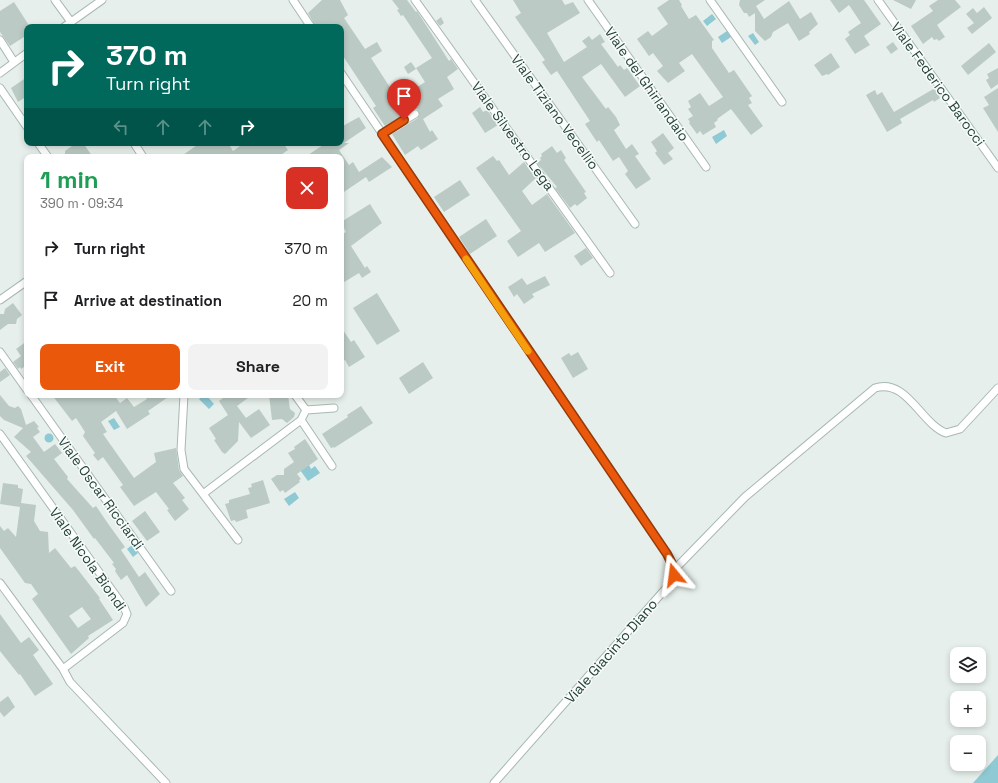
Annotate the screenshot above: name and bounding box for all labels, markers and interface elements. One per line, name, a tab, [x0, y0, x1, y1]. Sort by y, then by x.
street label: Viale Federico Barocci	[887, 18, 989, 150]
street label: Viale del Ghirlandaio	[601, 23, 693, 145]
text: 370 m	[106, 37, 188, 73]
icon: right	[40, 40, 92, 92]
street label: Viale Tiziano Vecellio	[507, 51, 603, 173]
text: Turn right	[106, 72, 190, 95]
street label: Viale Silvestro Lega	[467, 78, 559, 194]
pin	[387, 79, 421, 120]
icon: arrive	[393, 85, 415, 107]
icon: left	[110, 116, 132, 138]
icon: ahead	[152, 116, 174, 138]
icon: ahead	[194, 116, 216, 138]
icon: right	[236, 116, 258, 138]
text: 1 min	[40, 164, 99, 195]
button: close	[286, 167, 328, 209]
text: 390 m · 09:34	[40, 195, 123, 212]
icon: right	[40, 237, 62, 259]
text: Turn right	[74, 239, 145, 258]
text: 370 m	[284, 239, 328, 258]
icon: arrive	[40, 289, 62, 311]
text: Arrive at destination	[74, 291, 222, 310]
text: 20 m	[293, 291, 328, 310]
button: Exit	[40, 344, 180, 390]
button: Share	[188, 344, 328, 390]
street label: Viale Oscar Ricciardi	[54, 433, 148, 553]
street label: Viale Nicola Biondi	[45, 504, 131, 614]
position arrow	[653, 554, 695, 596]
street label: Viale Giacinto Diano	[561, 595, 661, 707]
map controls	[950, 647, 986, 771]
button: layers	[950, 647, 986, 683]
button: +	[950, 691, 986, 727]
button: −	[950, 735, 986, 771]

